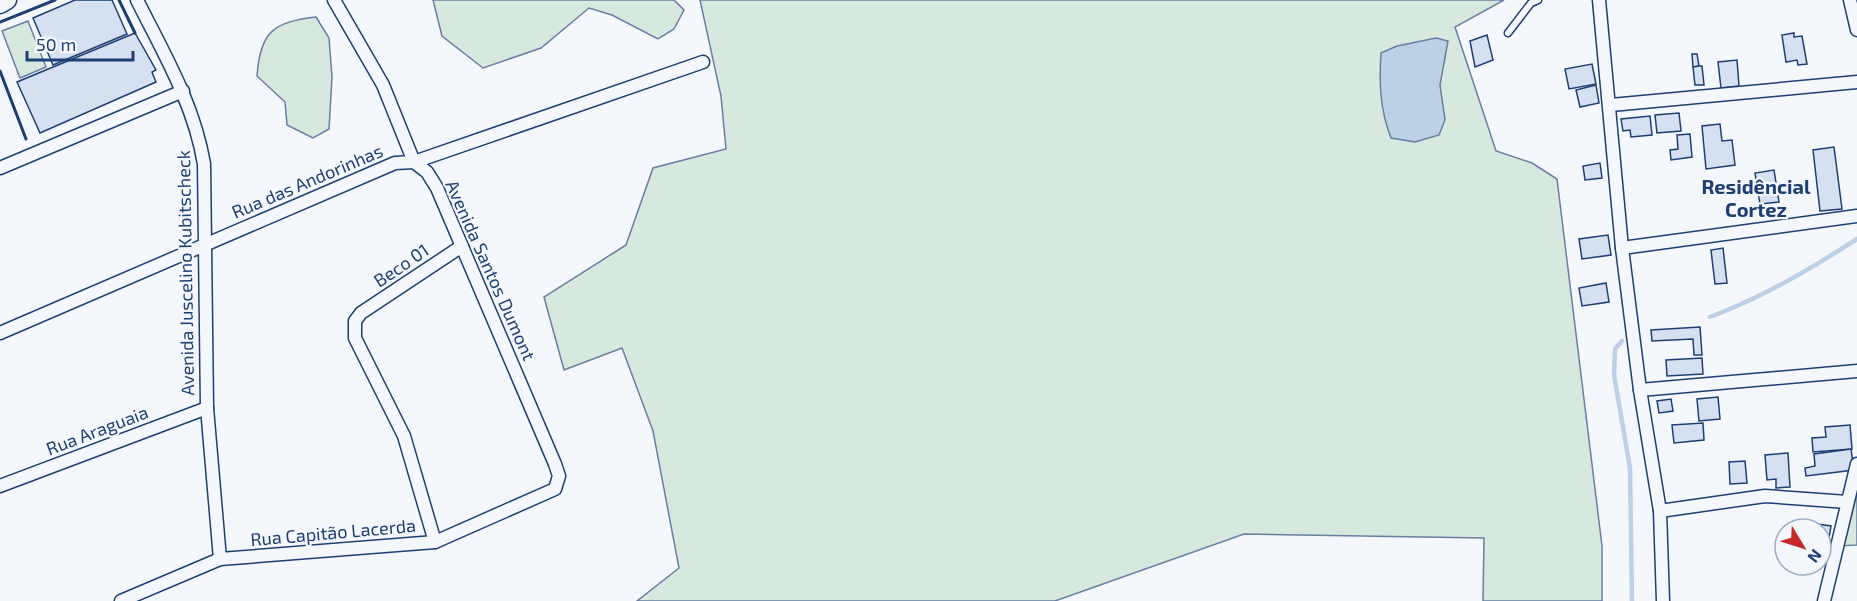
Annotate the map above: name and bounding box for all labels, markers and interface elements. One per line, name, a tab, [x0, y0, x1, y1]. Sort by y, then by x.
scale bar	[27, 24, 134, 62]
text: 50 m	[36, 33, 76, 55]
street label: Rua das Andorinhas	[228, 139, 386, 223]
street label: Avenida Juscelino Kubitscheck	[172, 150, 198, 396]
district label: Residêncial Cortez	[1701, 174, 1811, 221]
street label: Avenida Santos Dumont	[441, 176, 541, 364]
street label: Beco 01	[369, 239, 433, 291]
street label: Rua Araguaia	[43, 400, 151, 460]
street label: Rua Capitão Lacerda	[249, 514, 417, 550]
north arrow	[1773, 517, 1833, 577]
text: N	[1804, 546, 1826, 567]

